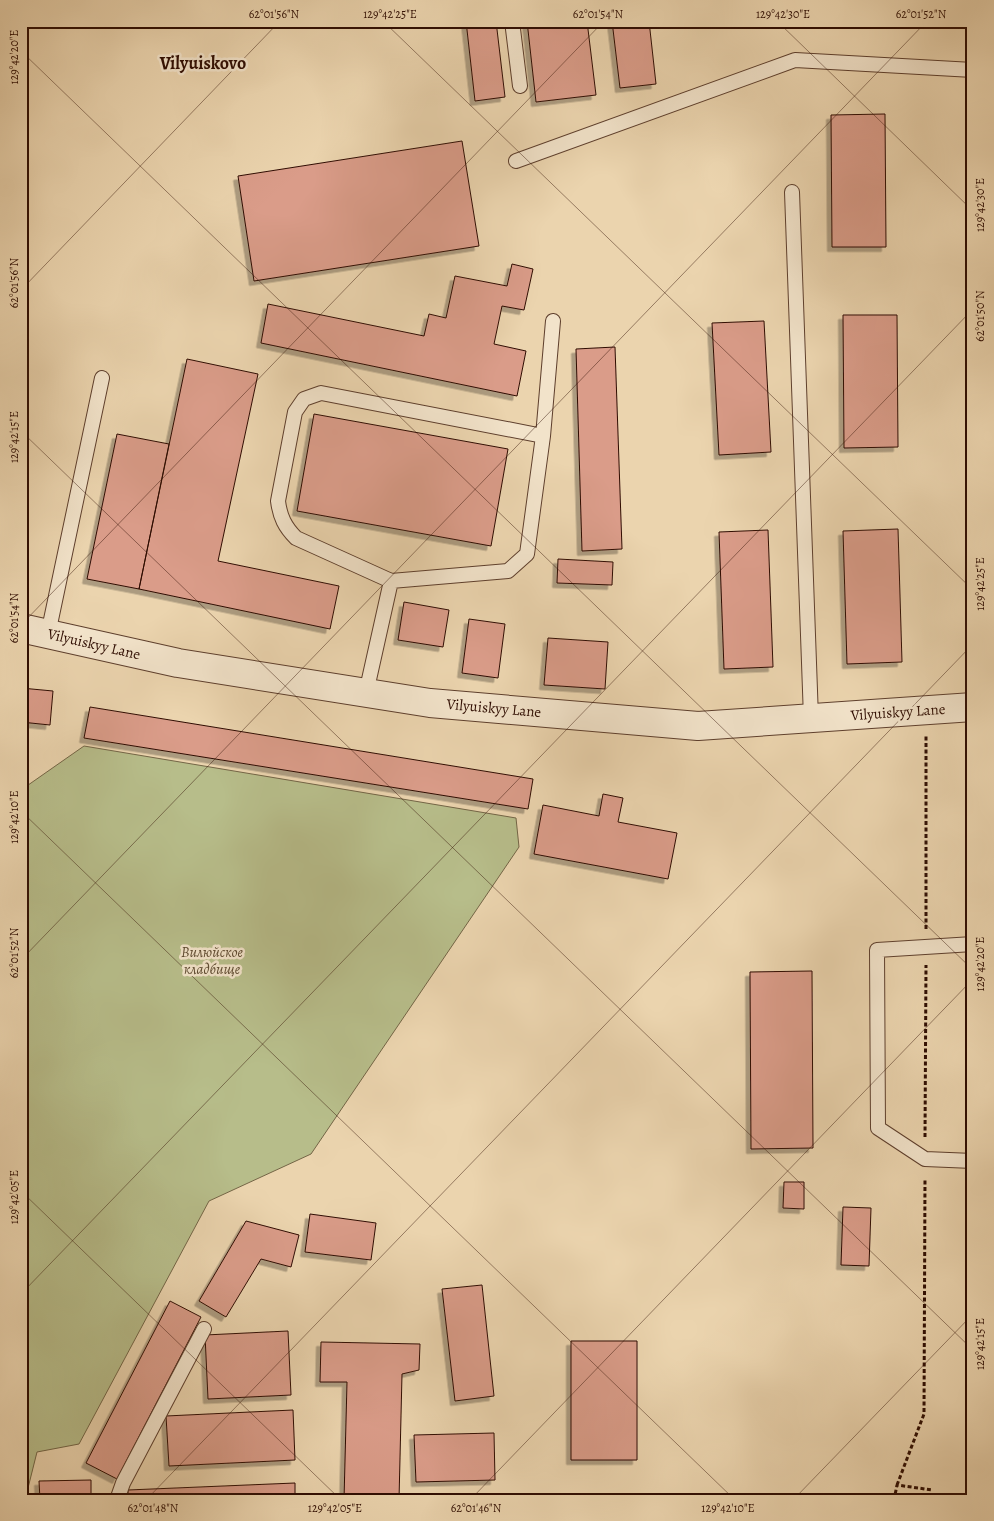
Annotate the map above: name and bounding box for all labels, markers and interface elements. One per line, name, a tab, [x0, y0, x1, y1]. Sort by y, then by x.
text: 62°01'56"N	[249, 6, 300, 22]
text: 129°42'25"E	[363, 6, 417, 22]
text: 62°01'54"N	[573, 6, 624, 22]
text: 129°42'30"E	[756, 6, 810, 22]
text: 62°01'52"N	[896, 6, 947, 22]
text: 129°42'20"E	[6, 30, 22, 84]
district label: Vilyuiskovo	[159, 51, 246, 75]
text: 129°42'30"E	[972, 178, 988, 232]
text: 62°01'56"N	[6, 257, 22, 308]
text: 62°01'50"N	[972, 290, 988, 342]
text: 129°42'15"E	[6, 411, 22, 463]
text: 129°42'25"E	[972, 557, 988, 611]
text: 62°01'54"N	[6, 592, 22, 643]
street label: Vilyuiskyy Lane	[45, 623, 143, 664]
street label: Vilyuiskyy Lane	[445, 694, 542, 722]
street label: Vilyuiskyy Lane	[849, 699, 946, 725]
text: 129°42'10"E	[6, 790, 22, 844]
text: 62°01'52"N	[6, 927, 22, 978]
text: 129°42'20"E	[972, 937, 988, 991]
park label: Вилюйское кладбище	[181, 942, 244, 979]
text: 129°42'05"E	[6, 1170, 22, 1224]
text: 129°42'15"E	[972, 1318, 988, 1370]
text: 62°01'48"N	[128, 1500, 179, 1516]
text: 129°42'05"E	[308, 1500, 362, 1516]
text: 62°01'46"N	[451, 1500, 502, 1516]
text: 129°42'10"E	[701, 1500, 755, 1516]

